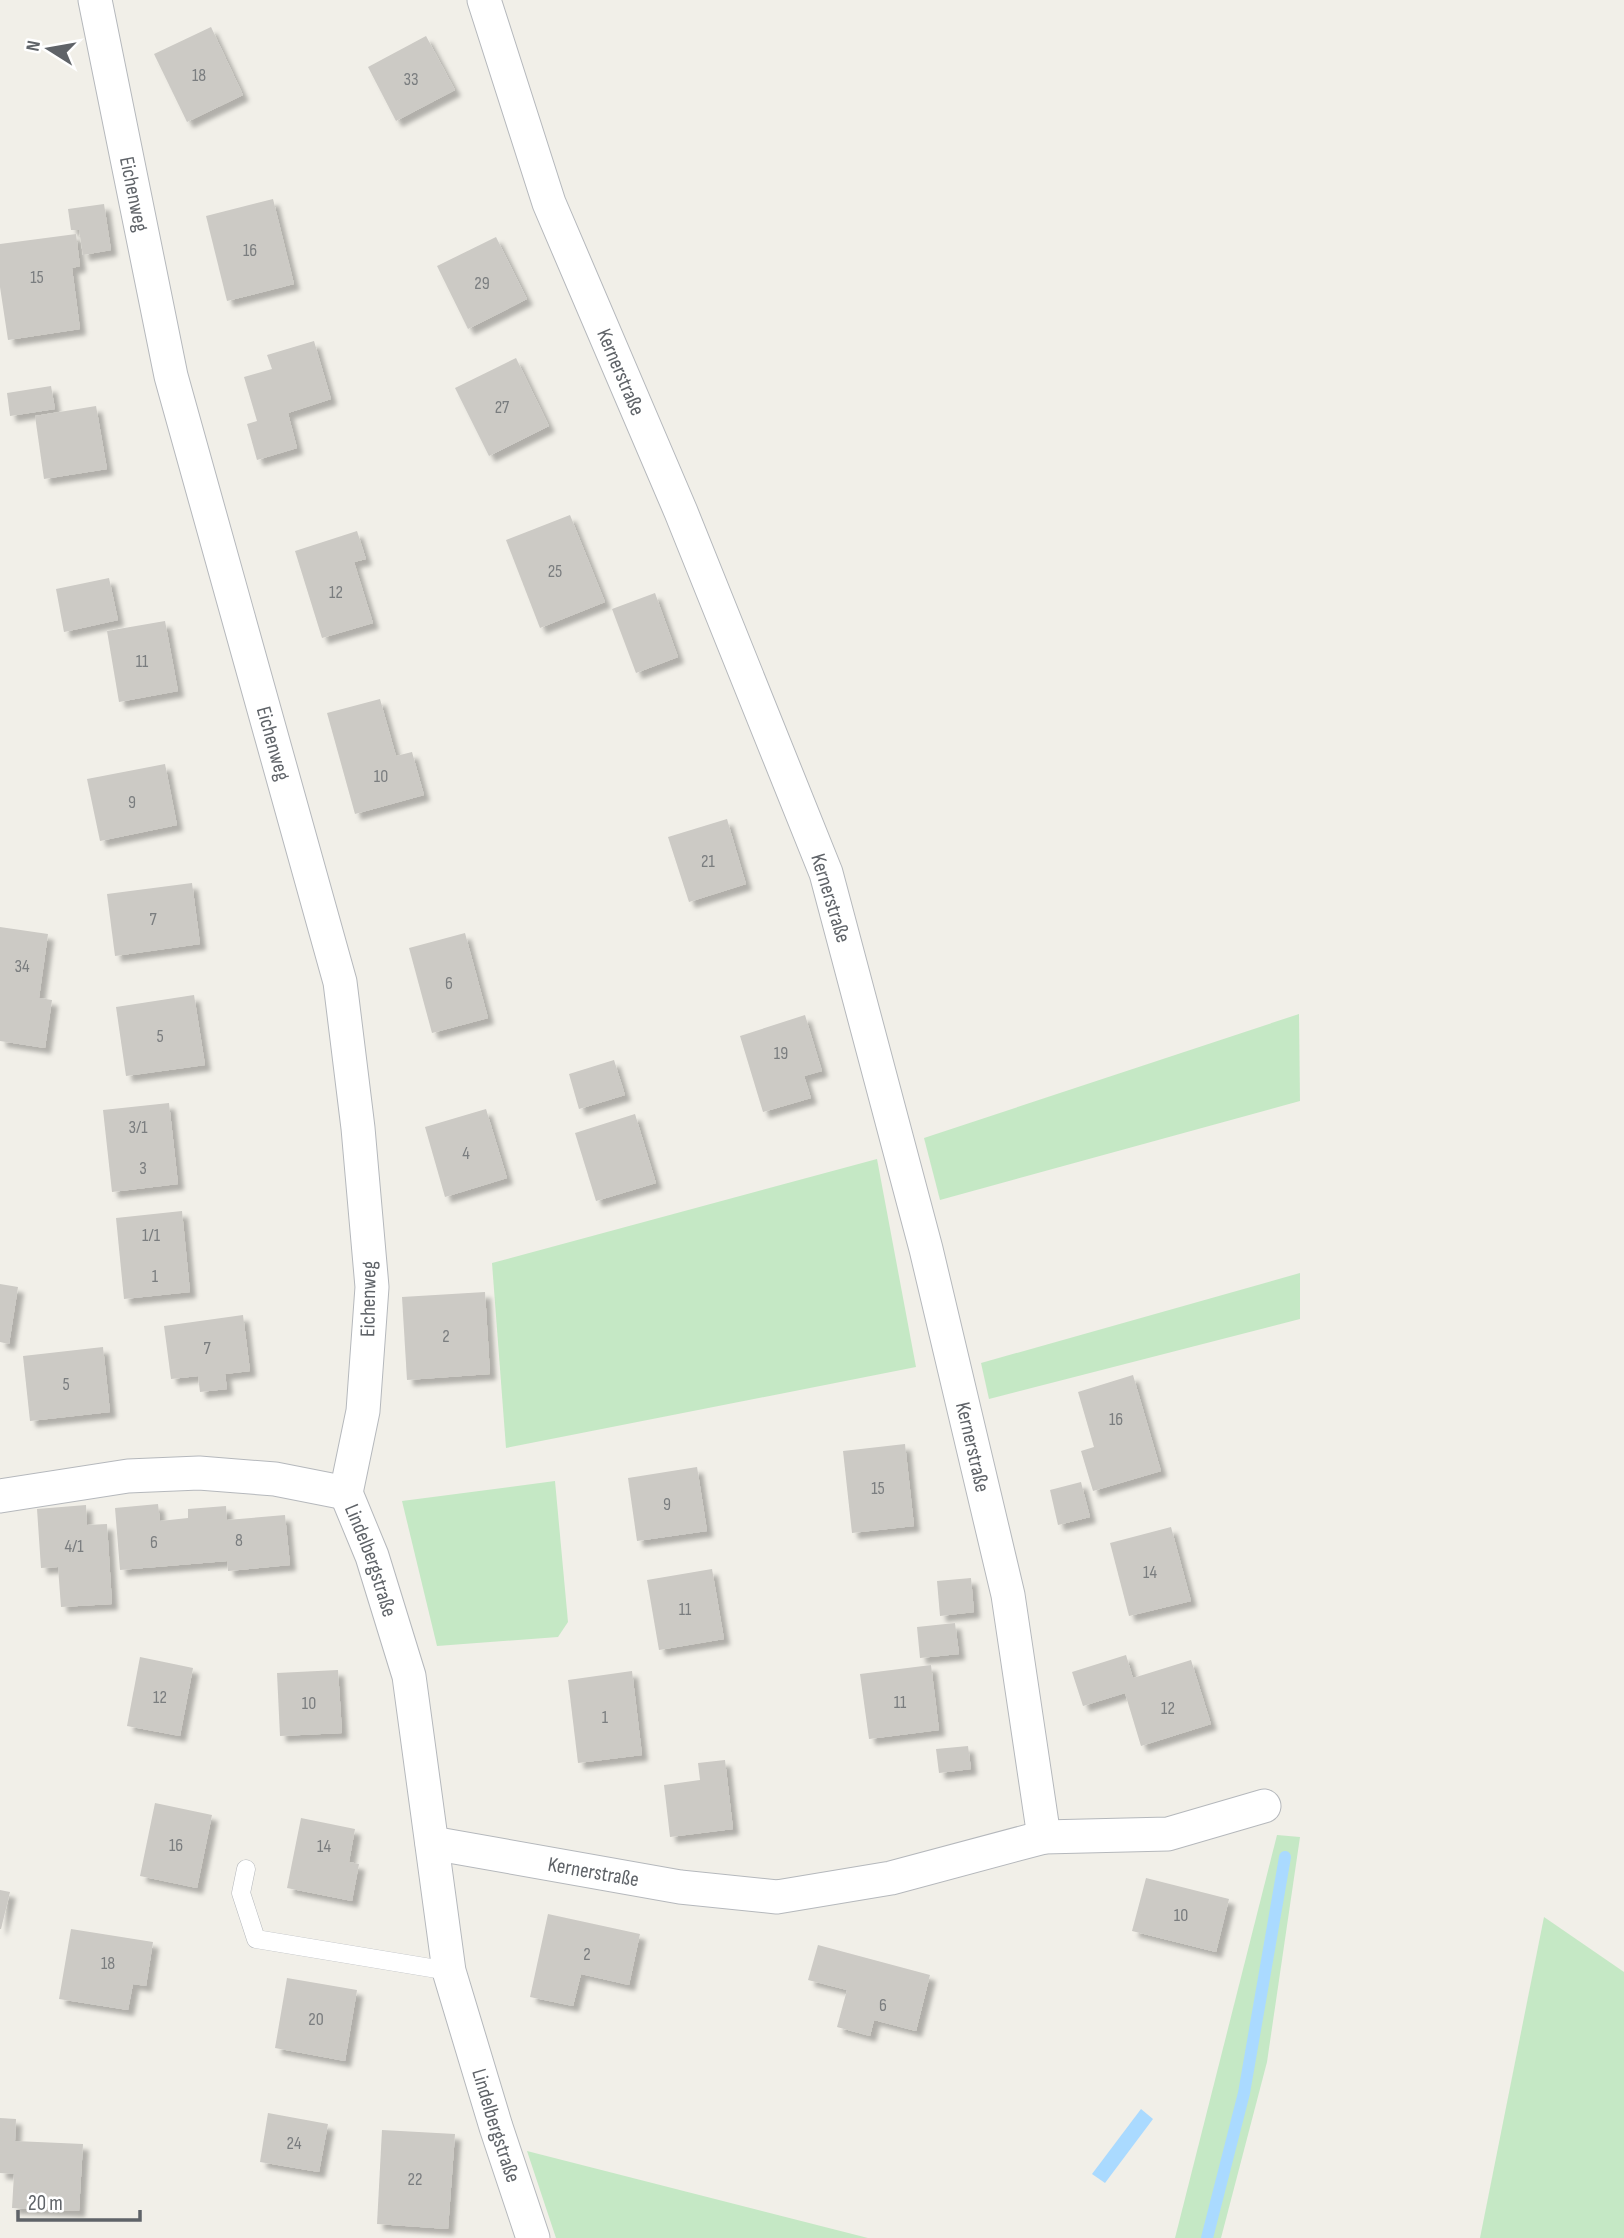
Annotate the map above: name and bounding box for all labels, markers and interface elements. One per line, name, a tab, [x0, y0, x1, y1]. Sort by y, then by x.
north arrow	[14, 14, 84, 84]
text: N	[22, 39, 46, 53]
house number: 18	[192, 65, 206, 86]
house number: 33	[403, 69, 419, 90]
street label: Eichenweg	[114, 154, 154, 234]
house number: 16	[243, 240, 257, 261]
house number: 15	[30, 267, 44, 288]
house number: 29	[474, 273, 490, 294]
street label: Kernerstraße	[591, 325, 650, 419]
house number: 27	[495, 397, 510, 418]
house number: 25	[548, 561, 562, 582]
house number: 12	[329, 582, 343, 603]
house number: 11	[136, 651, 149, 672]
street label: Eichenweg	[251, 704, 295, 783]
house number: 10	[374, 766, 388, 787]
house number: 9	[128, 792, 136, 813]
house number: 21	[701, 851, 716, 872]
street label: Kernerstraße	[805, 851, 856, 946]
house number: 7	[149, 909, 157, 930]
house number: 34	[14, 956, 30, 977]
house number: 6	[445, 973, 453, 994]
house number: 5	[156, 1026, 164, 1047]
house number: 19	[774, 1043, 788, 1064]
house number: 3/1	[128, 1117, 148, 1138]
house number: 4	[462, 1143, 470, 1164]
house number: 3	[139, 1158, 147, 1179]
house number: 1/1	[142, 1225, 161, 1246]
street label: Eichenweg	[355, 1261, 382, 1337]
house number: 1	[152, 1266, 159, 1287]
house number: 2	[442, 1326, 450, 1347]
house number: 7	[203, 1338, 211, 1359]
house number: 5	[62, 1374, 70, 1395]
street label: Kernerstraße	[950, 1400, 995, 1495]
house number: 16	[1109, 1409, 1123, 1430]
house number: 15	[871, 1478, 885, 1499]
house number: 9	[663, 1494, 671, 1515]
street label: Lindelbergstraße	[339, 1500, 402, 1620]
house number: 8	[235, 1530, 243, 1551]
house number: 6	[150, 1532, 158, 1553]
house number: 4/1	[64, 1536, 84, 1557]
house number: 14	[1143, 1562, 1157, 1583]
house number: 11	[679, 1599, 692, 1620]
house number: 12	[153, 1687, 167, 1708]
house number: 11	[894, 1692, 907, 1713]
house number: 10	[302, 1693, 316, 1714]
house number: 12	[1161, 1698, 1175, 1719]
house number: 1	[602, 1707, 609, 1728]
house number: 16	[169, 1835, 183, 1856]
house number: 14	[317, 1836, 331, 1857]
street label: Kernerstraße	[546, 1852, 641, 1892]
house number: 10	[1174, 1905, 1188, 1926]
house number: 2	[583, 1944, 591, 1965]
house number: 18	[101, 1953, 115, 1974]
house number: 6	[879, 1995, 887, 2016]
house number: 20	[308, 2009, 324, 2030]
street label: Lindelbergstraße	[466, 2066, 526, 2186]
house number: 24	[287, 2133, 302, 2154]
house number: 22	[408, 2169, 422, 2190]
scale bar	[18, 2178, 140, 2222]
text: 20 m	[28, 2191, 63, 2216]

